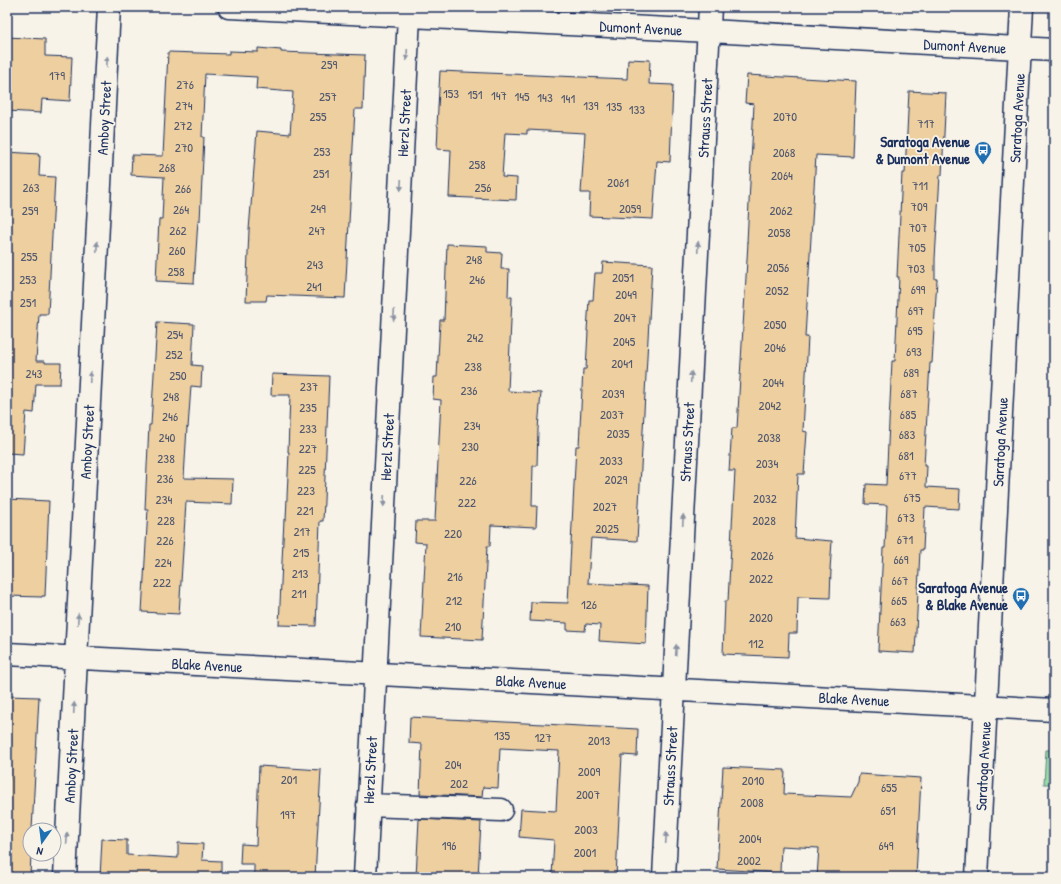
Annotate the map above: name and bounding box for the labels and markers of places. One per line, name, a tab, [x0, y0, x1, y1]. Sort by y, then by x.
place label: Saratoga Avenue & Dumont Avenue	[876, 131, 970, 169]
bus stop icon: Saratoga Avenue & Dumont Avenue	[973, 140, 993, 165]
place label: Saratoga Avenue & Blake Avenue	[918, 577, 1008, 615]
bus stop icon: Saratoga Avenue & Blake Avenue	[1011, 586, 1031, 611]

